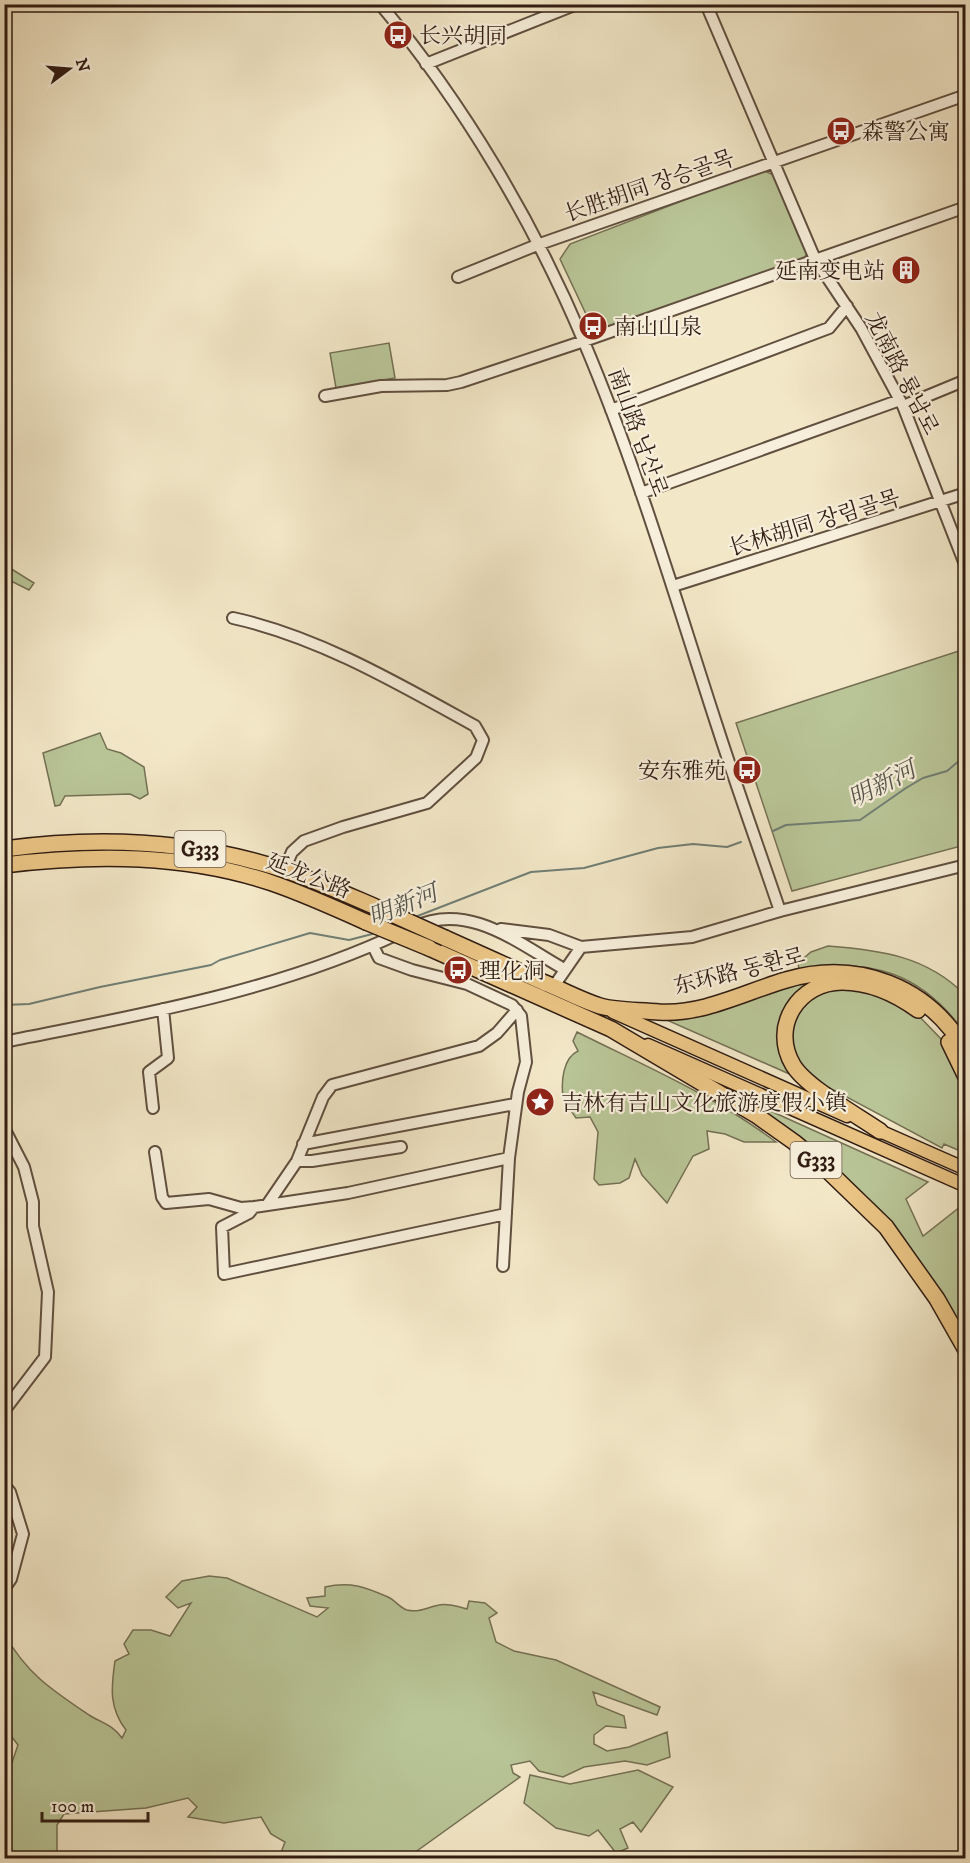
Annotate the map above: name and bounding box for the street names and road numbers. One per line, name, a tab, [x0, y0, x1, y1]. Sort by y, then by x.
street label: 长胜胡同 장승골목	[561, 145, 738, 228]
street label: 龙南路 룡남로	[859, 308, 944, 440]
street label: 南山路 남산로	[602, 365, 673, 500]
street label: 长林胡同 장림골목	[726, 485, 903, 562]
road number: G333	[174, 831, 226, 867]
street label: 延龙公路	[263, 848, 354, 905]
street label: 东环路 동환로	[671, 942, 808, 1001]
road number: G333	[790, 1142, 842, 1178]

